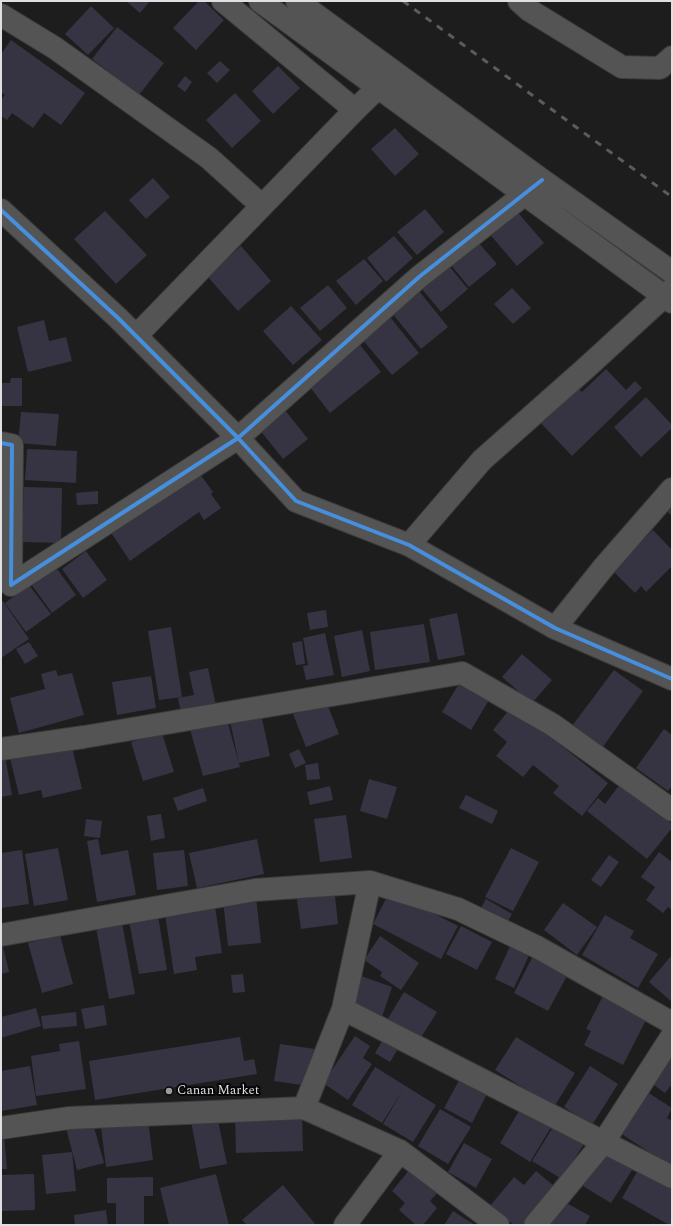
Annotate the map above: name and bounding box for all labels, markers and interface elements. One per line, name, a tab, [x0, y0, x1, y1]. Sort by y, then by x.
place label: Canan Market	[177, 1083, 259, 1099]
marker: Canan Market	[164, 1086, 174, 1096]

